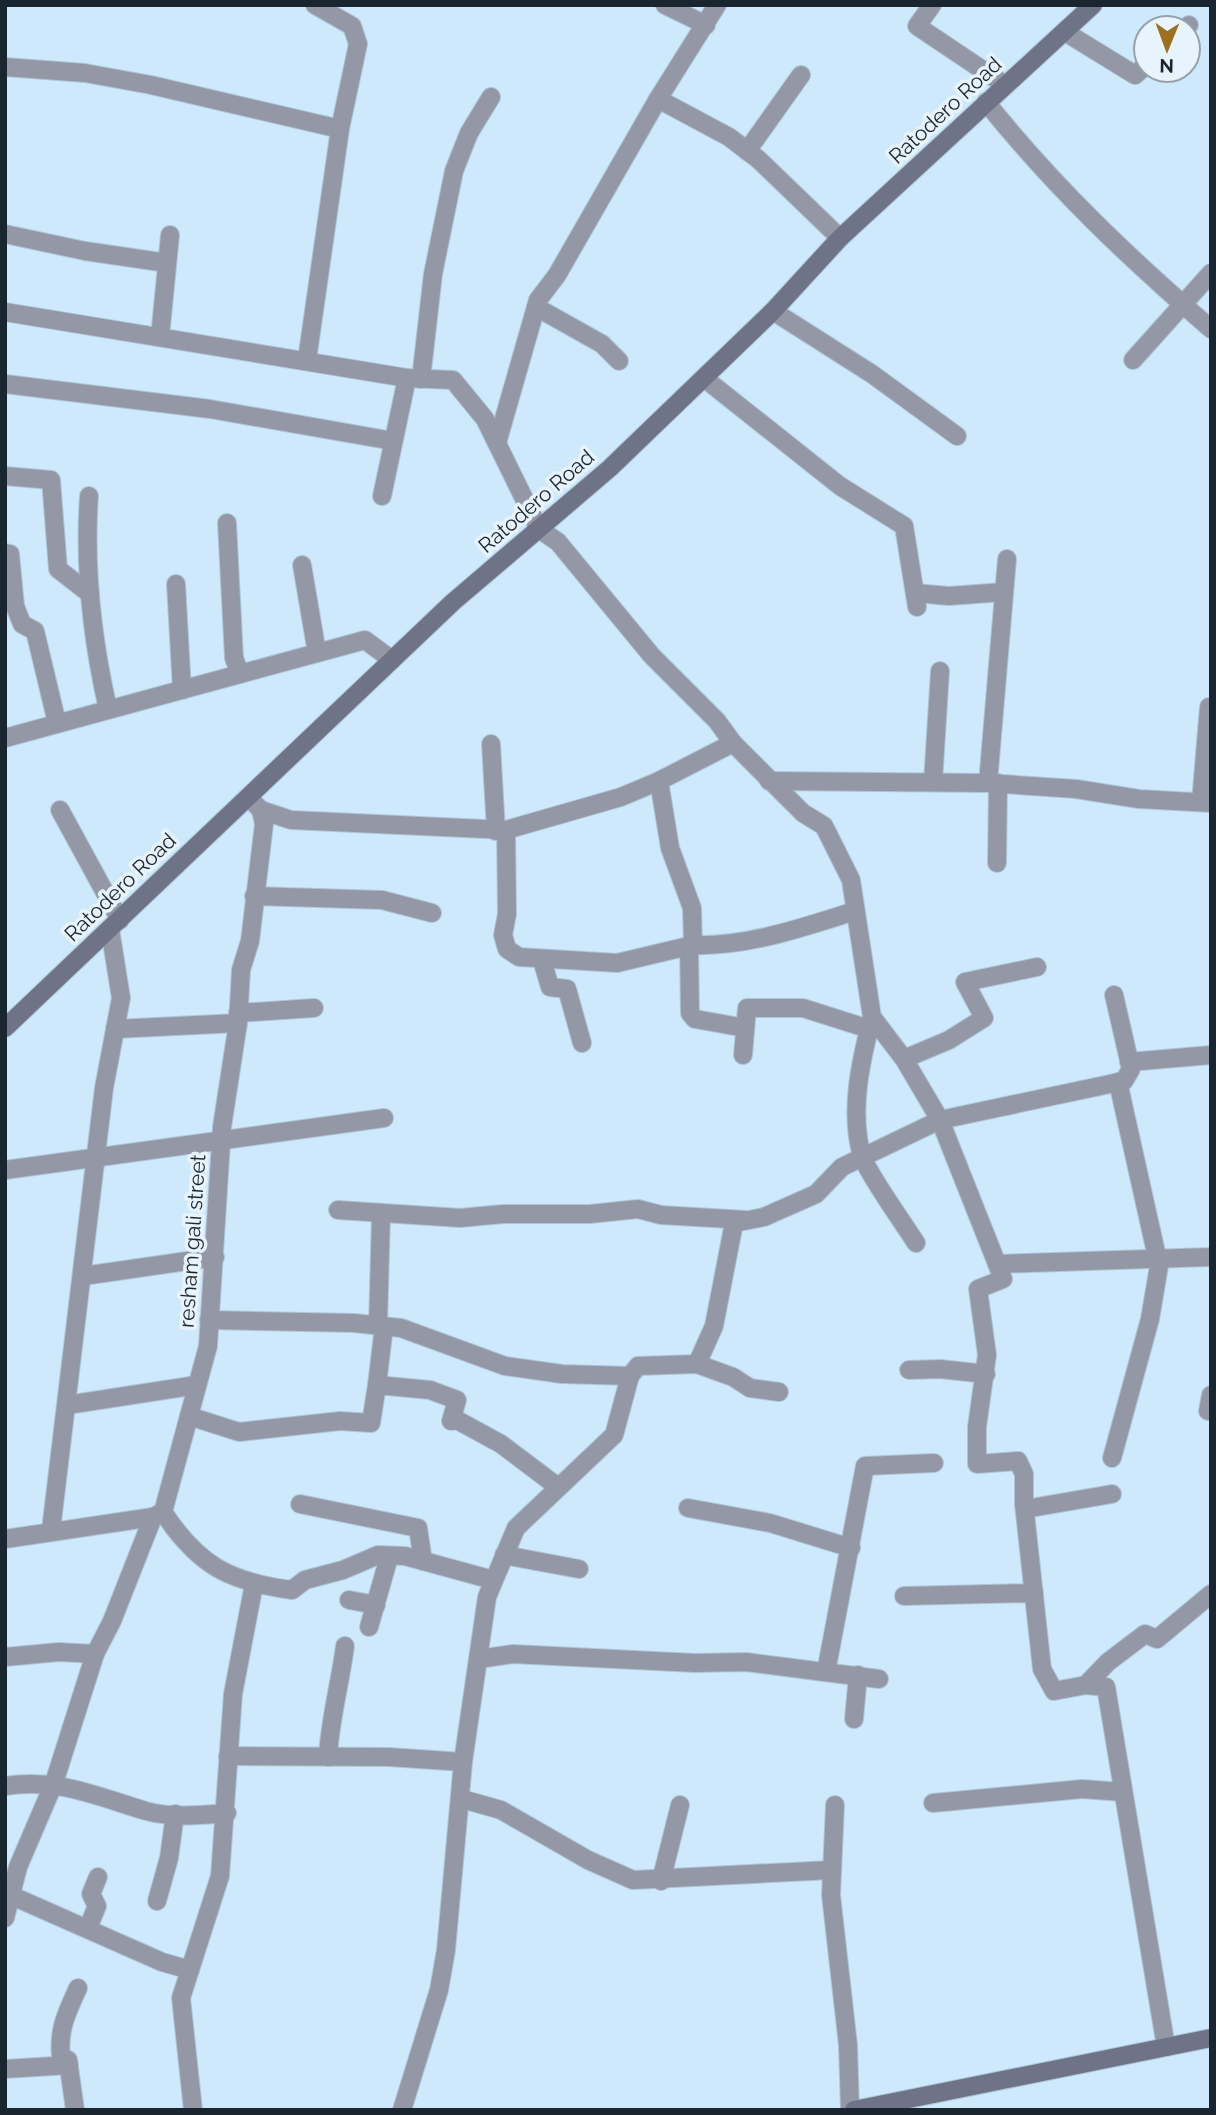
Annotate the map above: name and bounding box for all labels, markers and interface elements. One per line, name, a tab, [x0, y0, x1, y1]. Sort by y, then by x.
north arrow	[1132, 14, 1202, 84]
street label: Ratodero Road	[883, 51, 1007, 169]
text: N	[1159, 55, 1174, 77]
street label: Ratodero Road	[473, 444, 599, 558]
street label: Ratodero Road	[59, 828, 181, 946]
street label: resham gali street	[173, 1153, 211, 1329]

